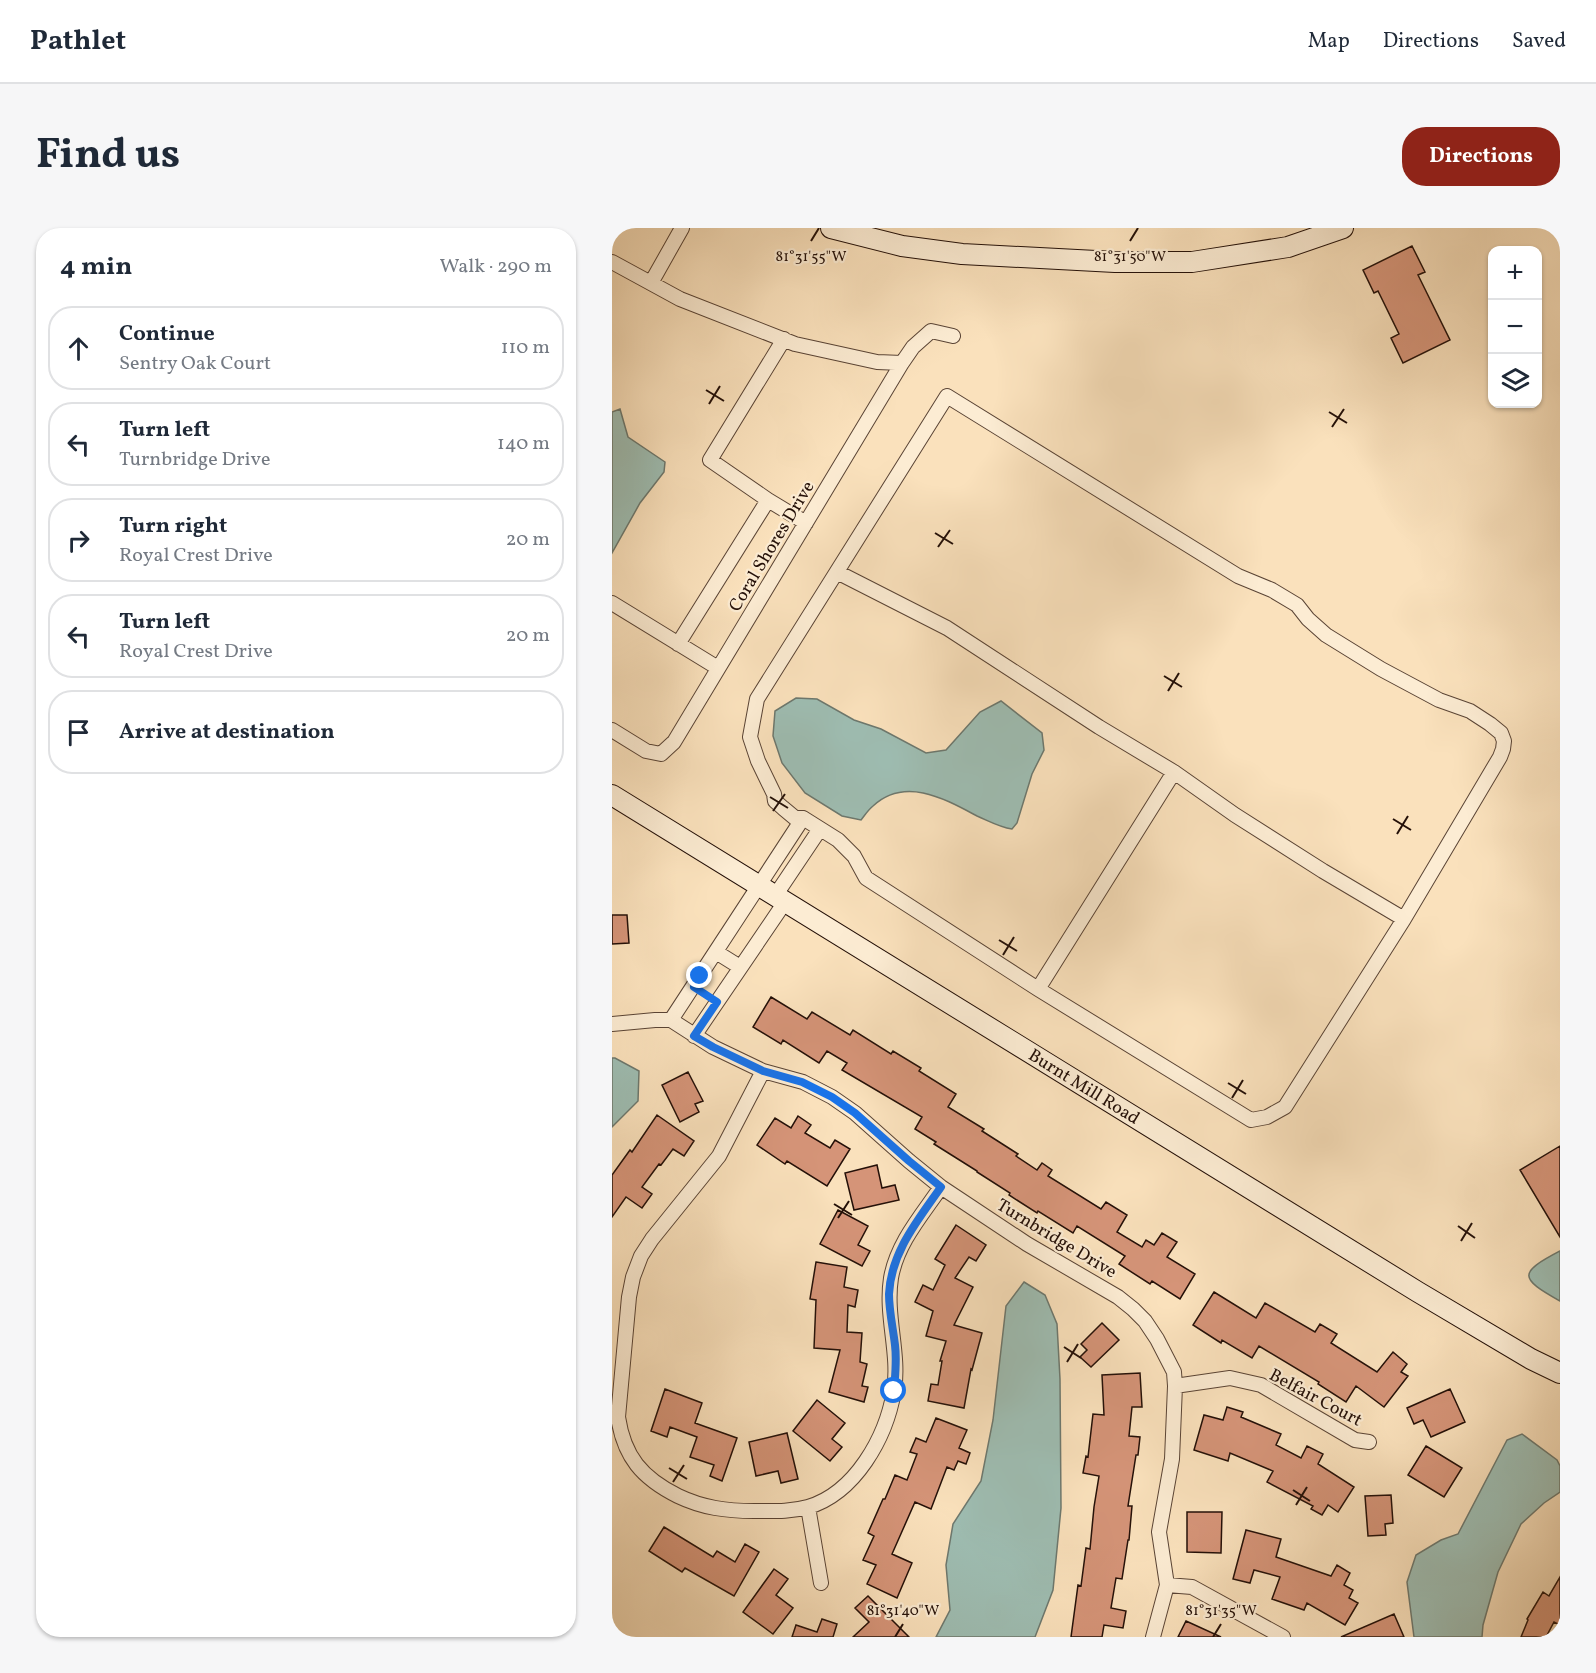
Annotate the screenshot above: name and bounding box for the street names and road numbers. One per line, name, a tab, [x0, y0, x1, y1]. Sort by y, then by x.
street label: Coral Shores Drive	[723, 477, 821, 617]
street label: Burnt Mill Road	[1023, 1044, 1144, 1132]
street label: Turnbridge Drive	[991, 1193, 1121, 1285]
street label: Belfair Court	[1264, 1363, 1366, 1433]

